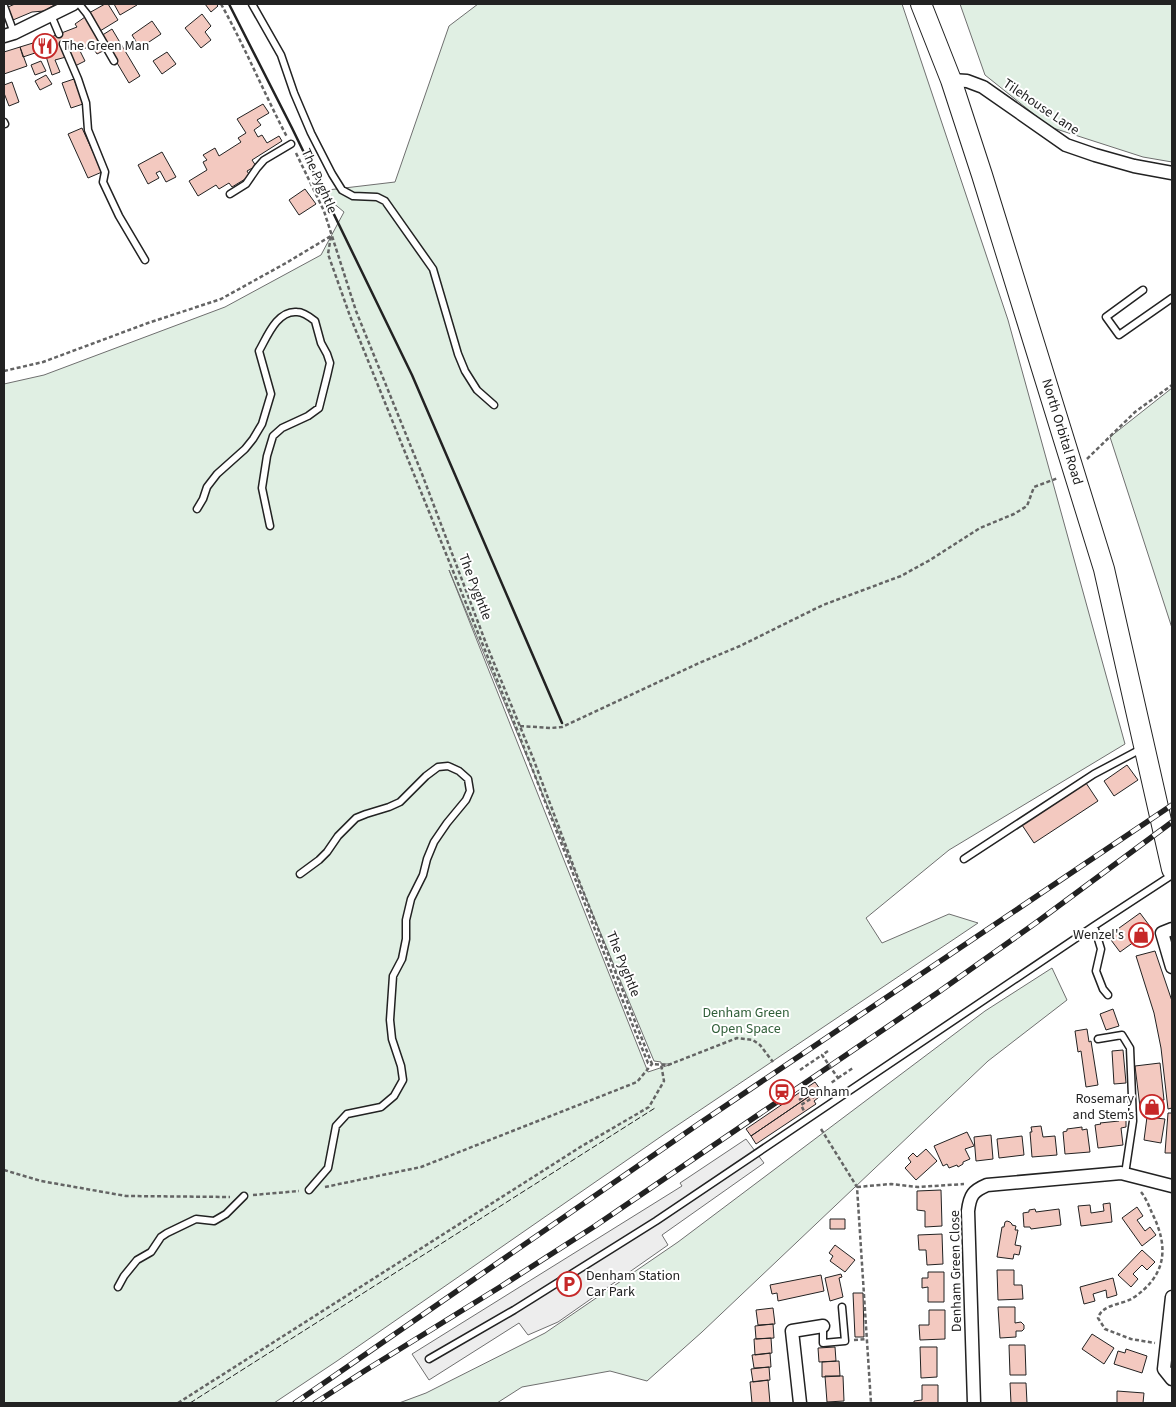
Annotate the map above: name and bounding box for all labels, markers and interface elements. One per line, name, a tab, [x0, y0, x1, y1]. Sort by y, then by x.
restaurant icon: The Green Man	[32, 33, 58, 59]
place label: The Green Man	[62, 36, 149, 56]
street label: Tilehouse Lane	[999, 74, 1083, 140]
street label: The Pyghtle	[296, 145, 342, 217]
street label: North Orbital Road	[1036, 377, 1088, 487]
street label: The Pyghtle	[453, 551, 497, 623]
shop icon: Wenzel's	[1128, 922, 1154, 948]
place label: Wenzel's	[1073, 925, 1124, 945]
street label: The Pyghtle	[601, 928, 645, 1000]
park label: Denham Green Open Space	[702, 1003, 790, 1039]
station icon: Denham	[769, 1079, 795, 1105]
place label: Denham	[800, 1082, 850, 1102]
place label: Rosemary and Stems	[1073, 1089, 1134, 1125]
shop icon: Rosemary and Stems	[1139, 1094, 1165, 1120]
street label: Denham Green Close	[945, 1210, 967, 1332]
place label: Denham Station Car Park	[586, 1266, 680, 1302]
parking icon: Denham Station Car Park	[556, 1271, 582, 1297]

